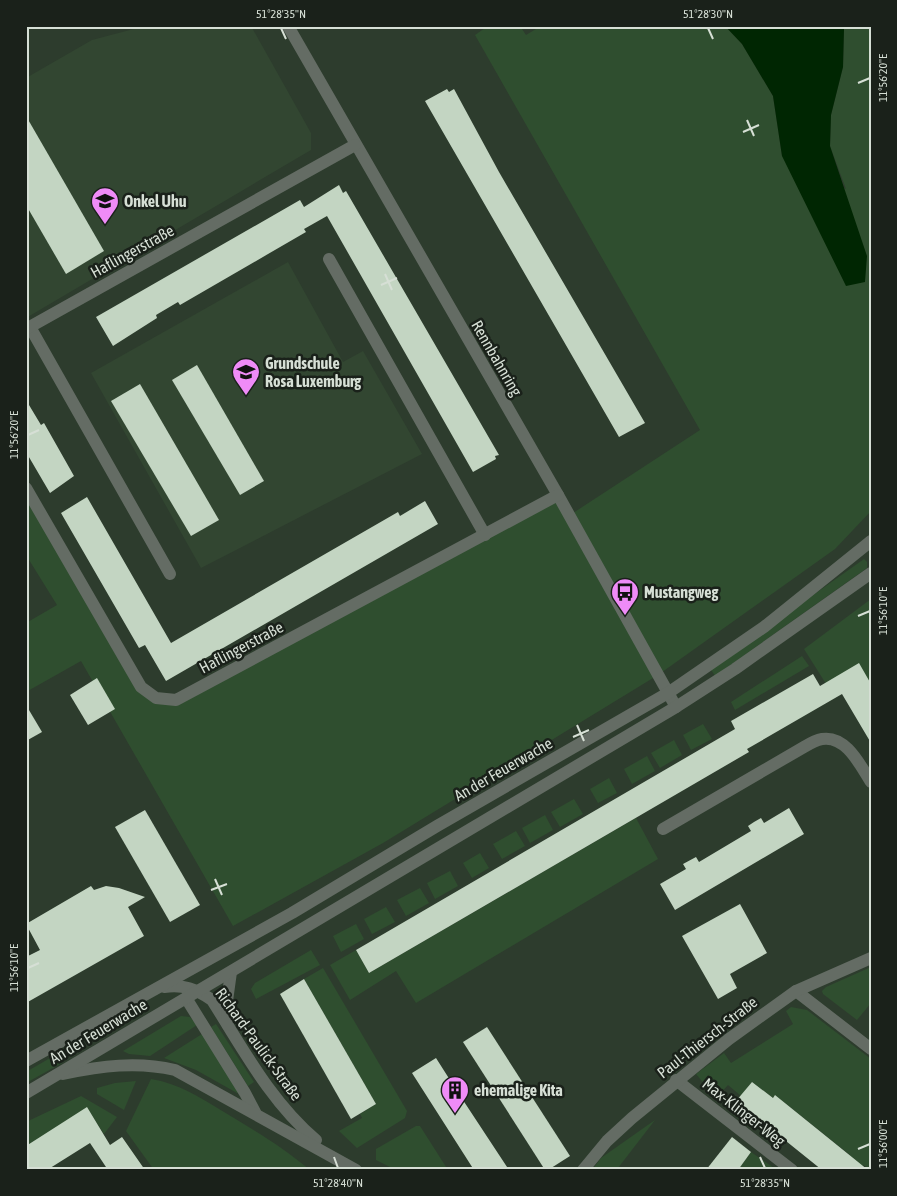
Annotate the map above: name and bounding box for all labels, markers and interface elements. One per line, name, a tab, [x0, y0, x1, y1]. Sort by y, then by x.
text: 51°28'35"N	[256, 7, 306, 21]
text: 51°28'30"N	[683, 7, 733, 21]
text: 11°56'20"E	[876, 54, 890, 102]
school or university icon: Onkel Uhu	[90, 186, 120, 225]
place label: Onkel Uhu	[124, 192, 187, 210]
street label: Haflingerstraße	[87, 221, 177, 282]
street label: Rennbahnring	[467, 317, 526, 400]
place label: Grundschule Rosa Luxemburg	[265, 354, 361, 390]
school or university icon: Grundschule Rosa Luxemburg	[231, 357, 261, 396]
text: 11°56'20"E	[7, 411, 21, 459]
bus stop icon: Mustangweg	[610, 577, 640, 616]
place label: Mustangweg	[644, 583, 718, 601]
text: 11°56'10"E	[876, 587, 890, 635]
street label: Haflingerstraße	[196, 617, 286, 677]
street label: An der Feuerwache	[451, 734, 555, 804]
text: 11°56'10"E	[7, 944, 21, 992]
street label: Richard-Paulick-Straße	[212, 984, 306, 1104]
street label: Paul-Thiersch-Straße	[654, 992, 760, 1082]
street label: An der Feuerwache	[46, 995, 150, 1067]
street label: Max-Klinger-Weg	[698, 1074, 789, 1151]
building icon: ehemalige Kita	[440, 1075, 470, 1114]
place label: ehemalige Kita	[474, 1081, 563, 1099]
text: 11°56'00"E	[876, 1120, 890, 1168]
text: 51°28'40"N	[313, 1176, 363, 1190]
text: 51°28'35"N	[740, 1176, 790, 1190]

